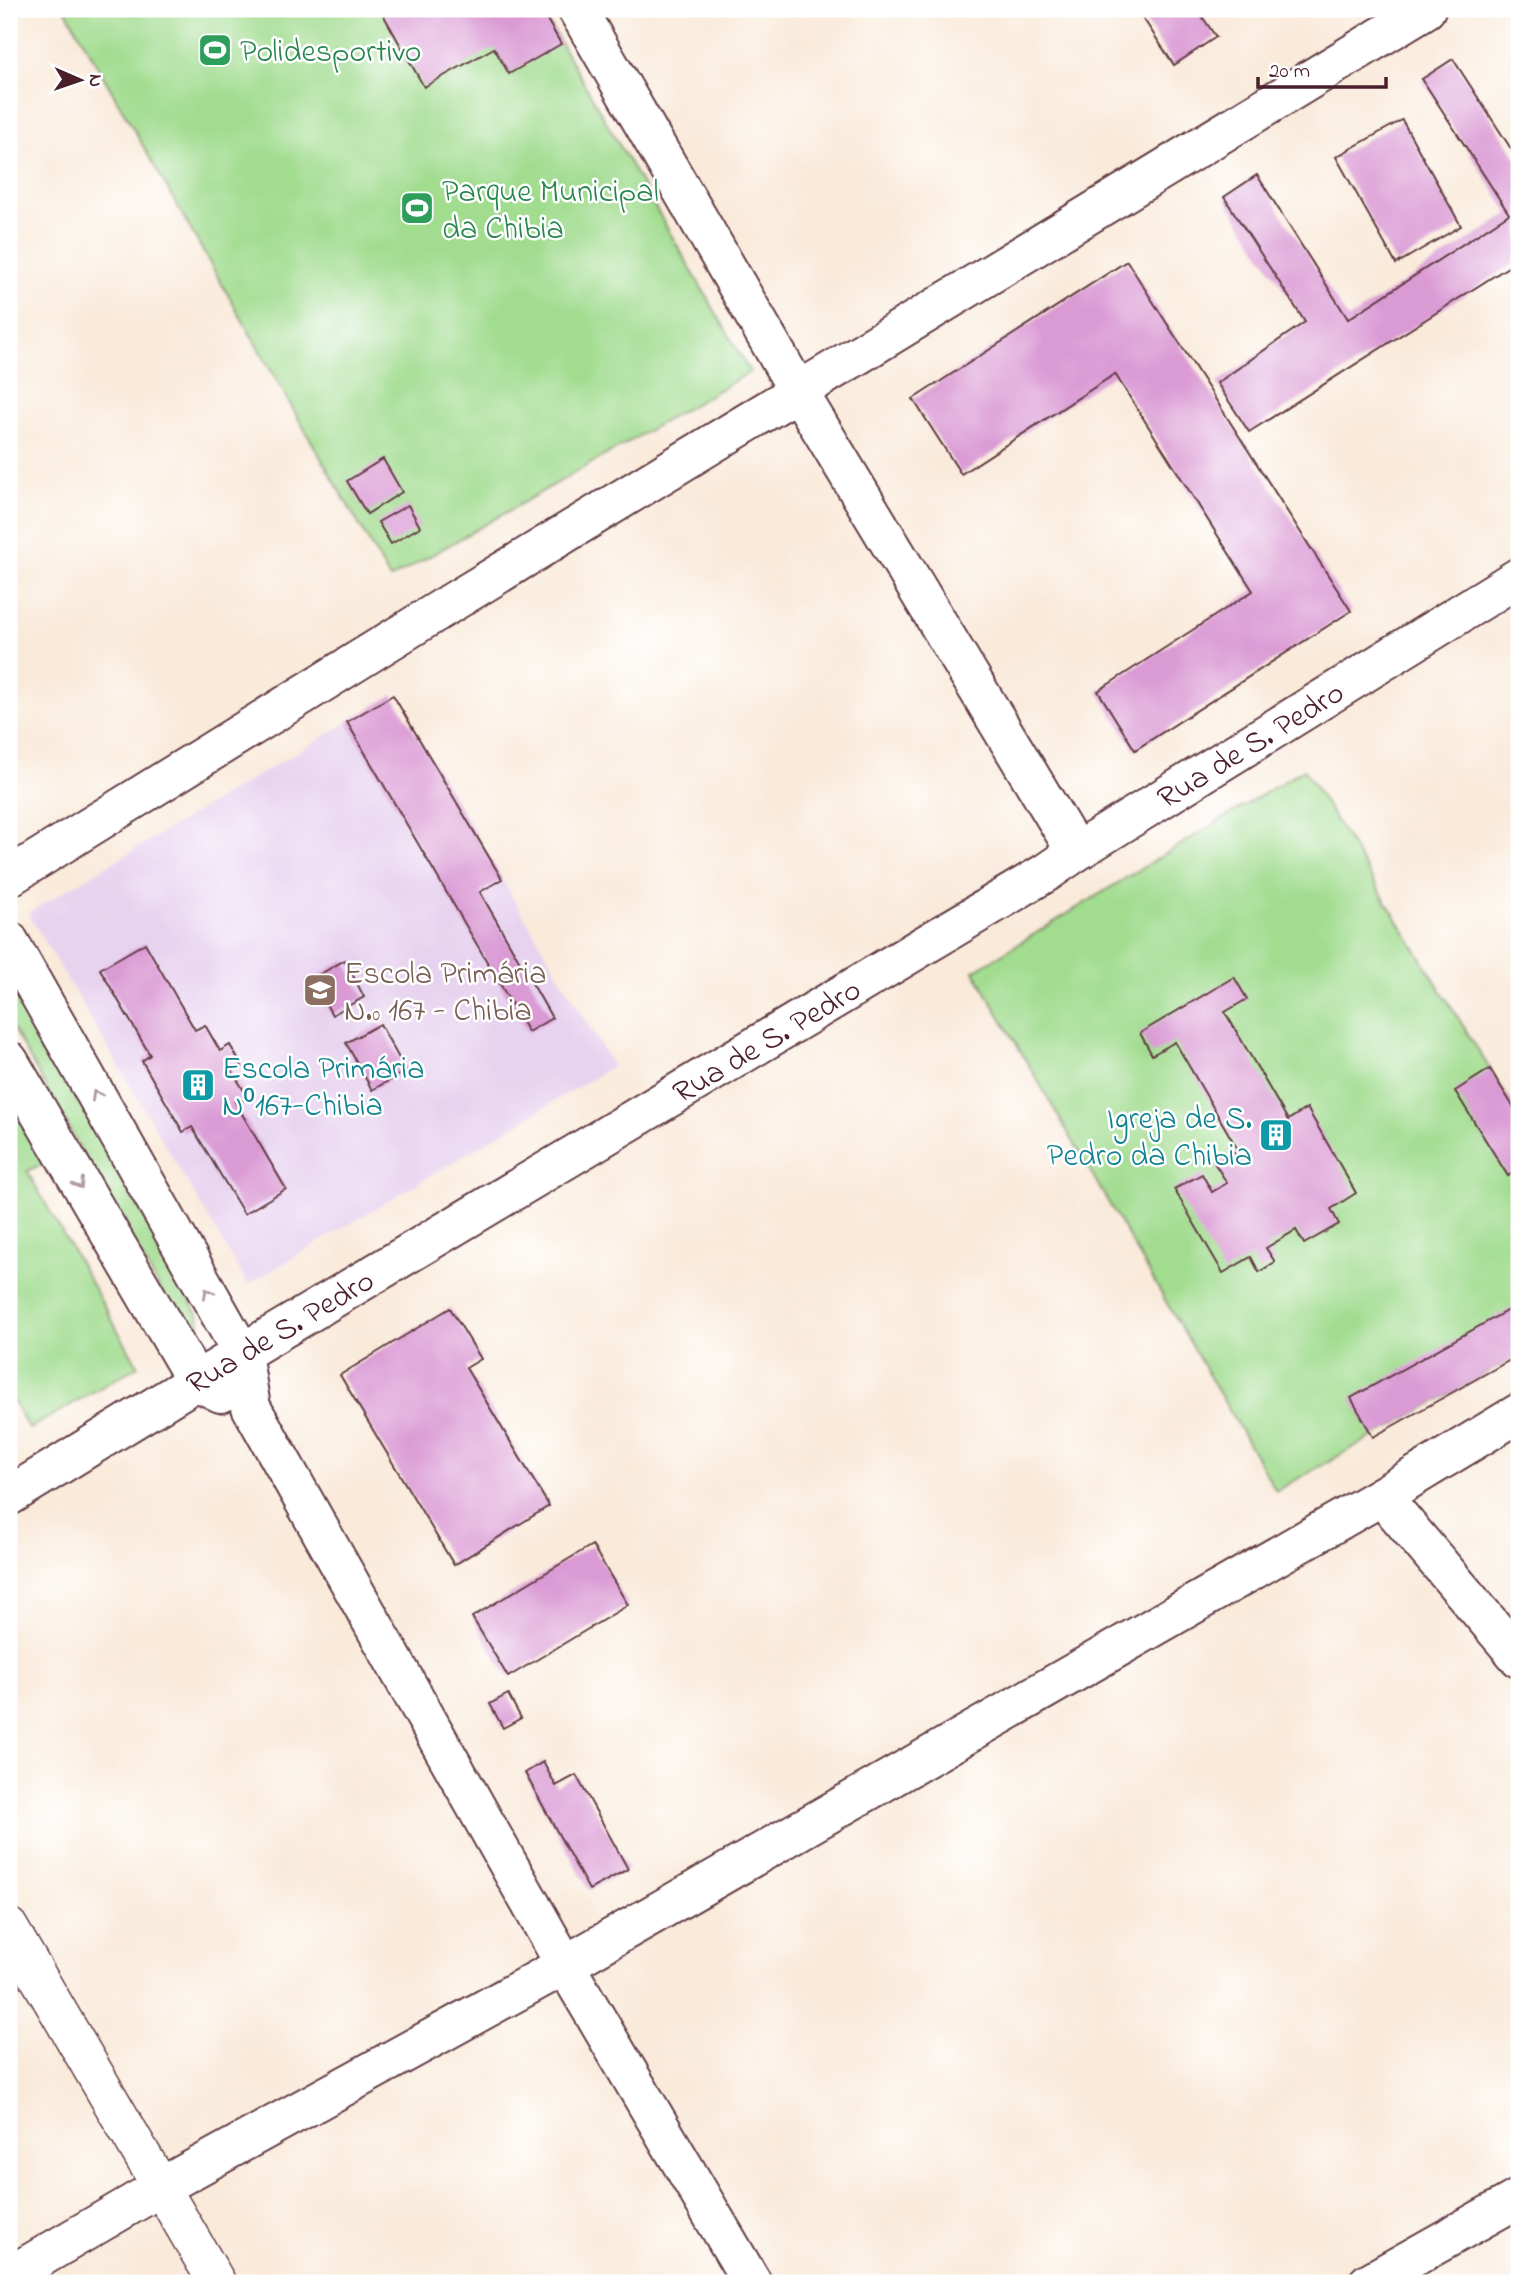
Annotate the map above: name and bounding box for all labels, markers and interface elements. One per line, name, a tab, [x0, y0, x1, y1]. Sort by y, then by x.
place label: Polidesportivo	[240, 30, 422, 77]
sports icon: Polidesportivo	[196, 31, 234, 69]
north arrow	[46, 46, 116, 116]
scale bar	[1258, 46, 1386, 90]
text: 20 m	[1269, 57, 1310, 87]
text: N	[81, 74, 108, 88]
place label: Parque Municipal da Chibia	[442, 170, 659, 254]
sports icon: Parque Municipal da Chibia	[398, 189, 436, 227]
street label: Rua de S. Pedro	[1149, 671, 1354, 823]
place label: Escola Primária N.º 167 - Chibia	[344, 952, 547, 1036]
street label: Rua de S. Pedro	[665, 968, 871, 1117]
school or university icon: Escola Primária N.º 167 - Chibia	[301, 971, 339, 1009]
place label: Escola Primária N⁰167-Chibia	[222, 1047, 425, 1131]
building icon: Escola Primária N⁰167-Chibia	[179, 1066, 217, 1104]
one-way arrow	[91, 1090, 104, 1102]
place label: Igreja de S. Pedro da Chibia	[1047, 1097, 1252, 1181]
building icon: Igreja de S. Pedro da Chibia	[1257, 1116, 1295, 1154]
one-way arrow	[71, 1177, 84, 1190]
street label: Rua de S. Pedro	[178, 1259, 384, 1409]
one-way arrow	[203, 1288, 216, 1301]

